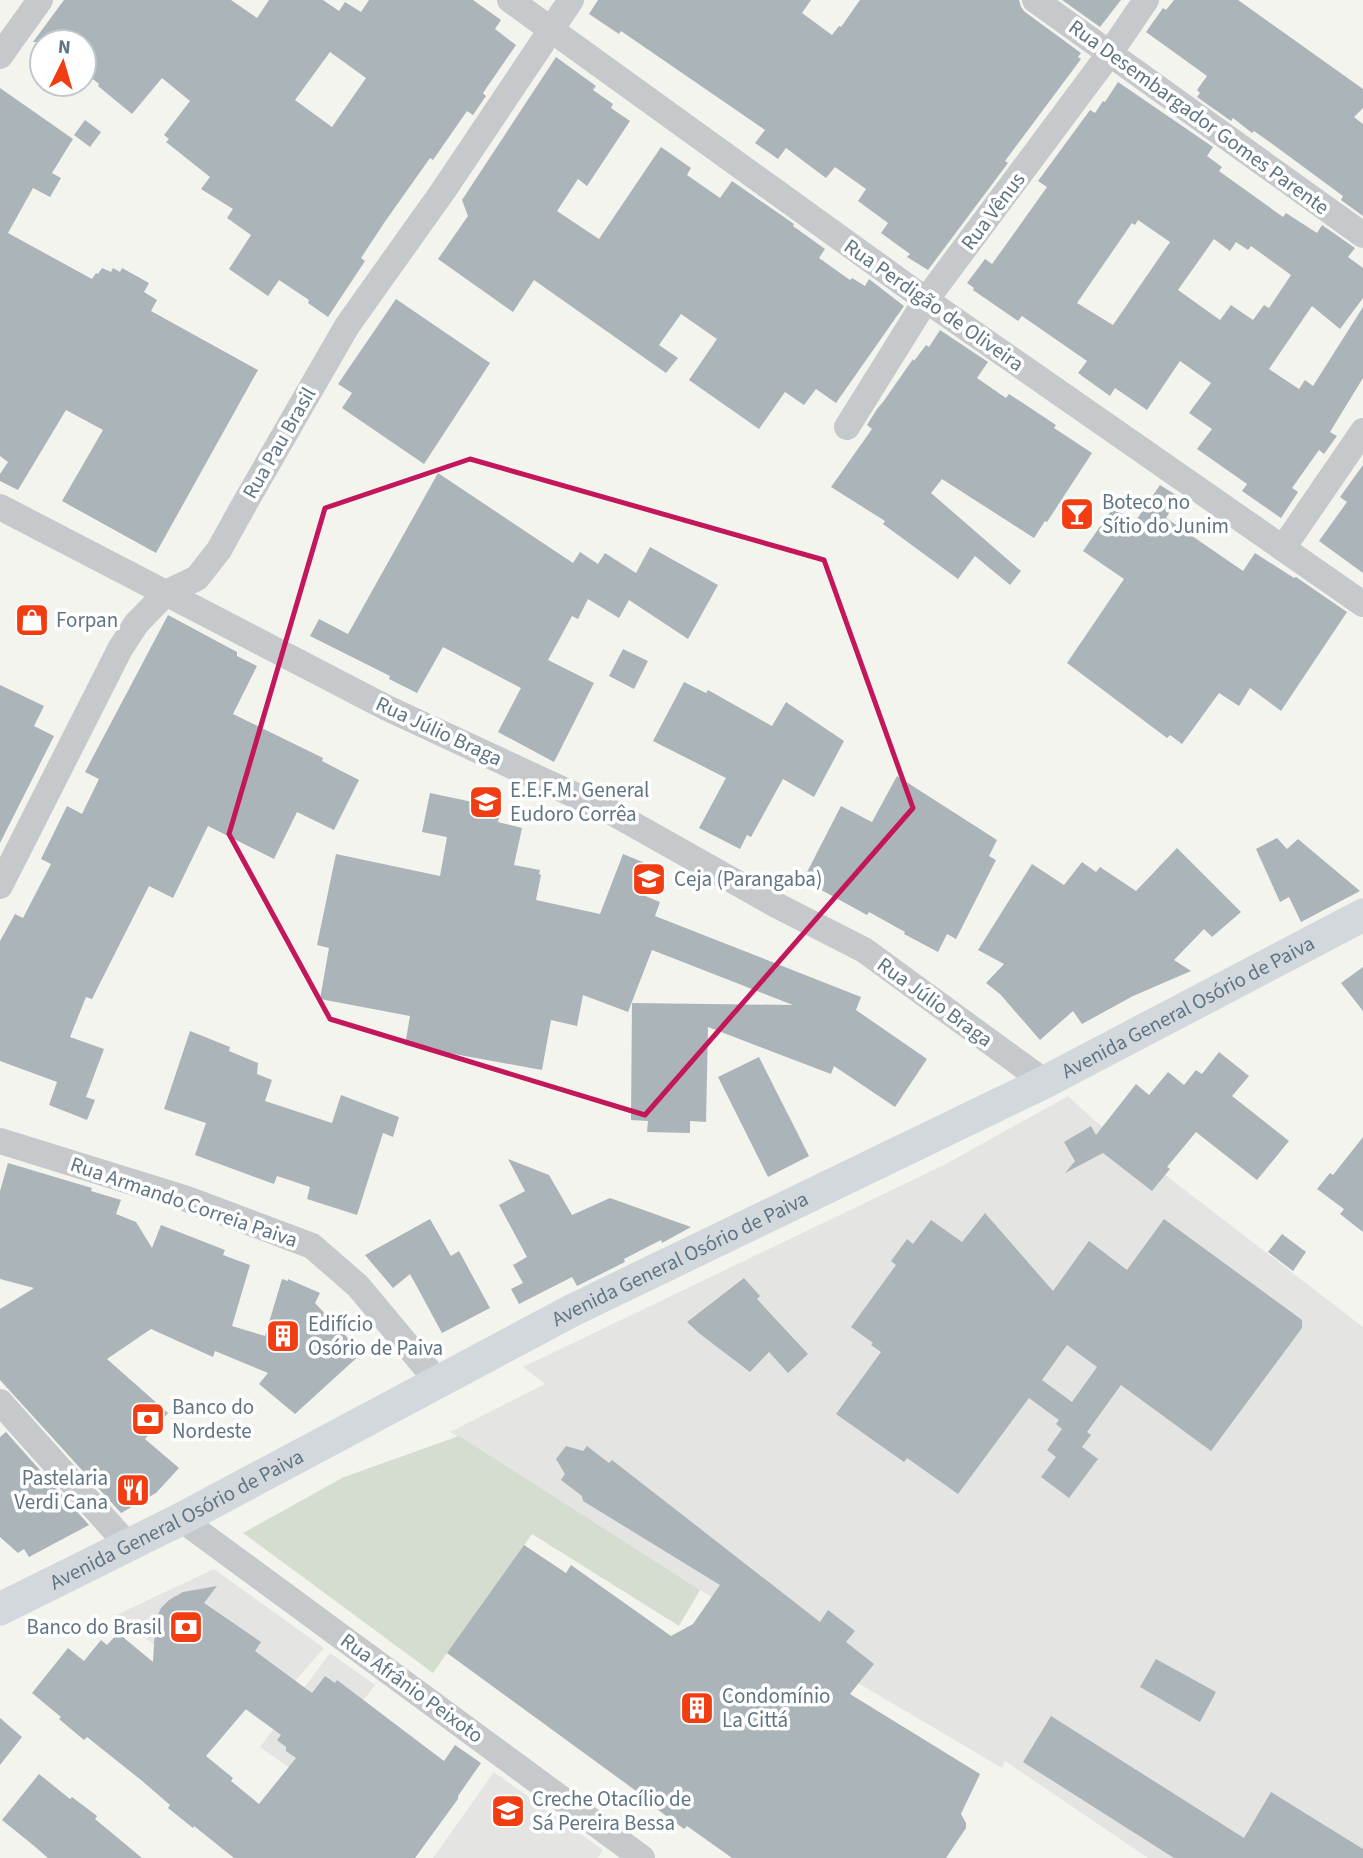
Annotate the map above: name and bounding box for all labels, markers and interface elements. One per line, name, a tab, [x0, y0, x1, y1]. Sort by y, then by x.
street label: Rua Desembargador Gomes Parente	[1063, 12, 1335, 222]
north arrow	[28, 28, 98, 98]
text: N	[57, 34, 72, 62]
street label: Rua Vênus	[954, 166, 1032, 256]
street label: Rua Perdigão de Oliveira	[838, 231, 1030, 379]
street label: Rua Pau Brasil	[235, 382, 323, 504]
place label: Boteco no Sítio do Junim	[1102, 487, 1229, 541]
bar icon: Boteco no Sítio do Junim	[1058, 495, 1096, 533]
shop icon: Forpan	[13, 601, 51, 639]
place label: Forpan	[56, 605, 118, 635]
street label: Rua Júlio Braga	[371, 689, 507, 773]
place label: E.E.F.M. General Eudoro Corrêa	[510, 775, 649, 829]
school or university icon: E.E.F.M. General Eudoro Corrêa	[467, 783, 505, 821]
school or university icon: Ceja (Parangaba)	[630, 860, 668, 898]
place label: Ceja (Parangaba)	[674, 864, 822, 894]
street label: Avenida General Osório de Paiva	[1056, 928, 1320, 1086]
street label: Rua Júlio Braga	[871, 950, 999, 1054]
street label: Rua Armando Correia Paiva	[66, 1149, 302, 1255]
street label: Avenida General Osório de Paiva	[546, 1184, 813, 1334]
place label: Edifício Osório de Paiva	[308, 1309, 443, 1363]
building icon: Edifício Osório de Paiva	[264, 1317, 302, 1355]
place label: Banco do Nordeste	[172, 1392, 254, 1446]
bank icon: Banco do Nordeste	[129, 1400, 167, 1438]
street label: Avenida General Osório de Paiva	[44, 1441, 309, 1597]
place label: Pastelaria Verdi Cana	[14, 1463, 108, 1517]
restaurant icon: Pastelaria Verdi Cana	[114, 1471, 152, 1509]
bank icon: Banco do Brasil	[167, 1608, 205, 1646]
place label: Banco do Brasil	[27, 1612, 162, 1642]
street label: Rua Afrânio Peixoto	[334, 1626, 490, 1750]
place label: Condomínio La Cittá	[722, 1681, 831, 1735]
building icon: Condomínio La Cittá	[678, 1689, 716, 1727]
place label: Creche Otacílio de Sá Pereira Bessa	[532, 1784, 691, 1838]
school or university icon: Creche Otacílio de Sá Pereira Bessa	[489, 1792, 527, 1830]

